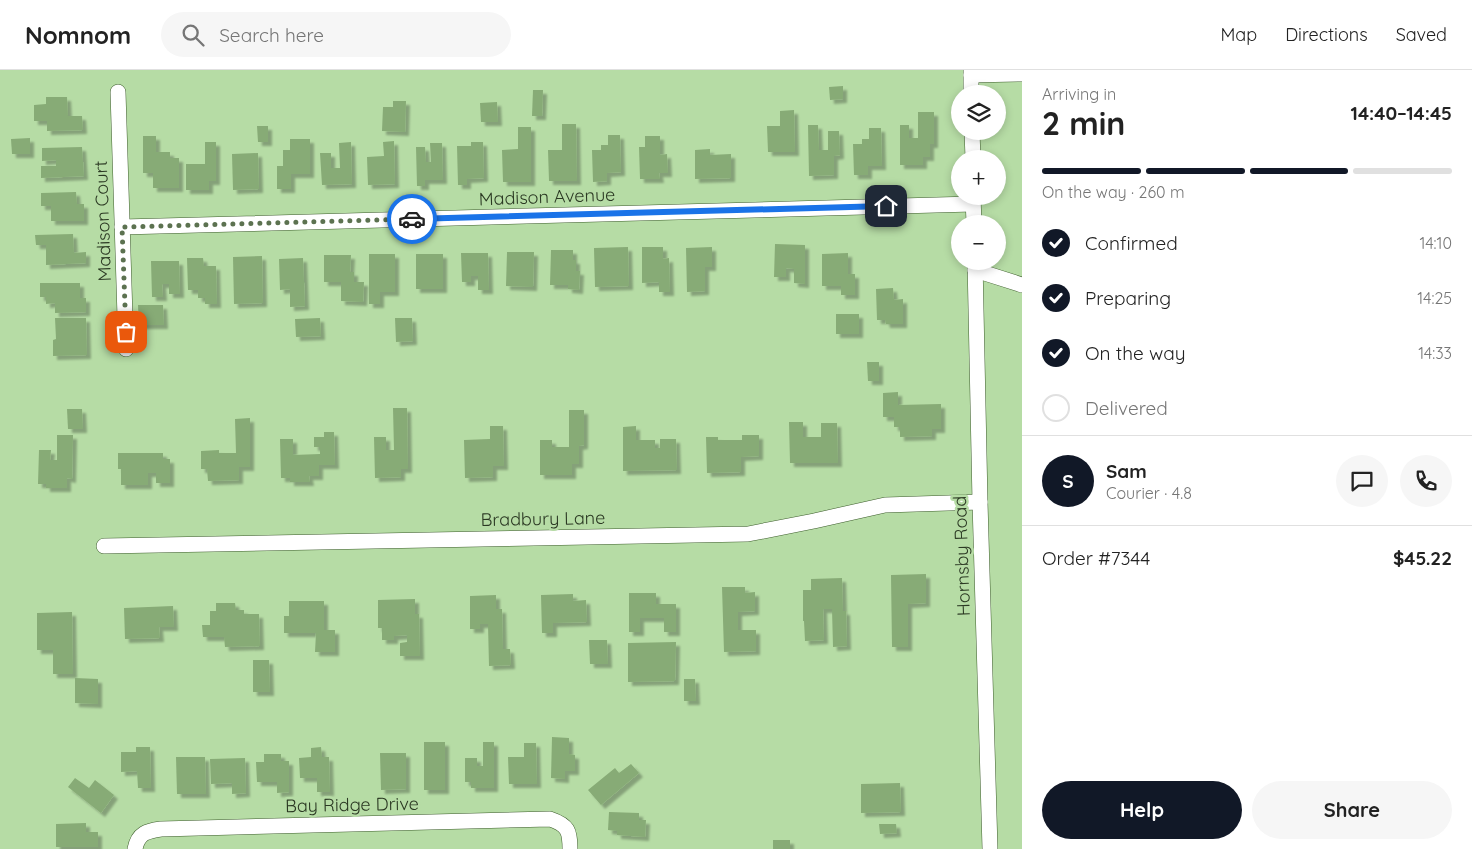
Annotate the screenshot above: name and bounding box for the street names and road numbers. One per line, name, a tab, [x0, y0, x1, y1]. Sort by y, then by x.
street label: Madison Court	[89, 160, 116, 282]
street label: Madison Avenue	[478, 183, 616, 210]
street label: Hornsby Road	[948, 495, 975, 617]
street label: Bradbury Lane	[481, 506, 605, 531]
street label: Bay Ridge Drive	[285, 792, 419, 817]

